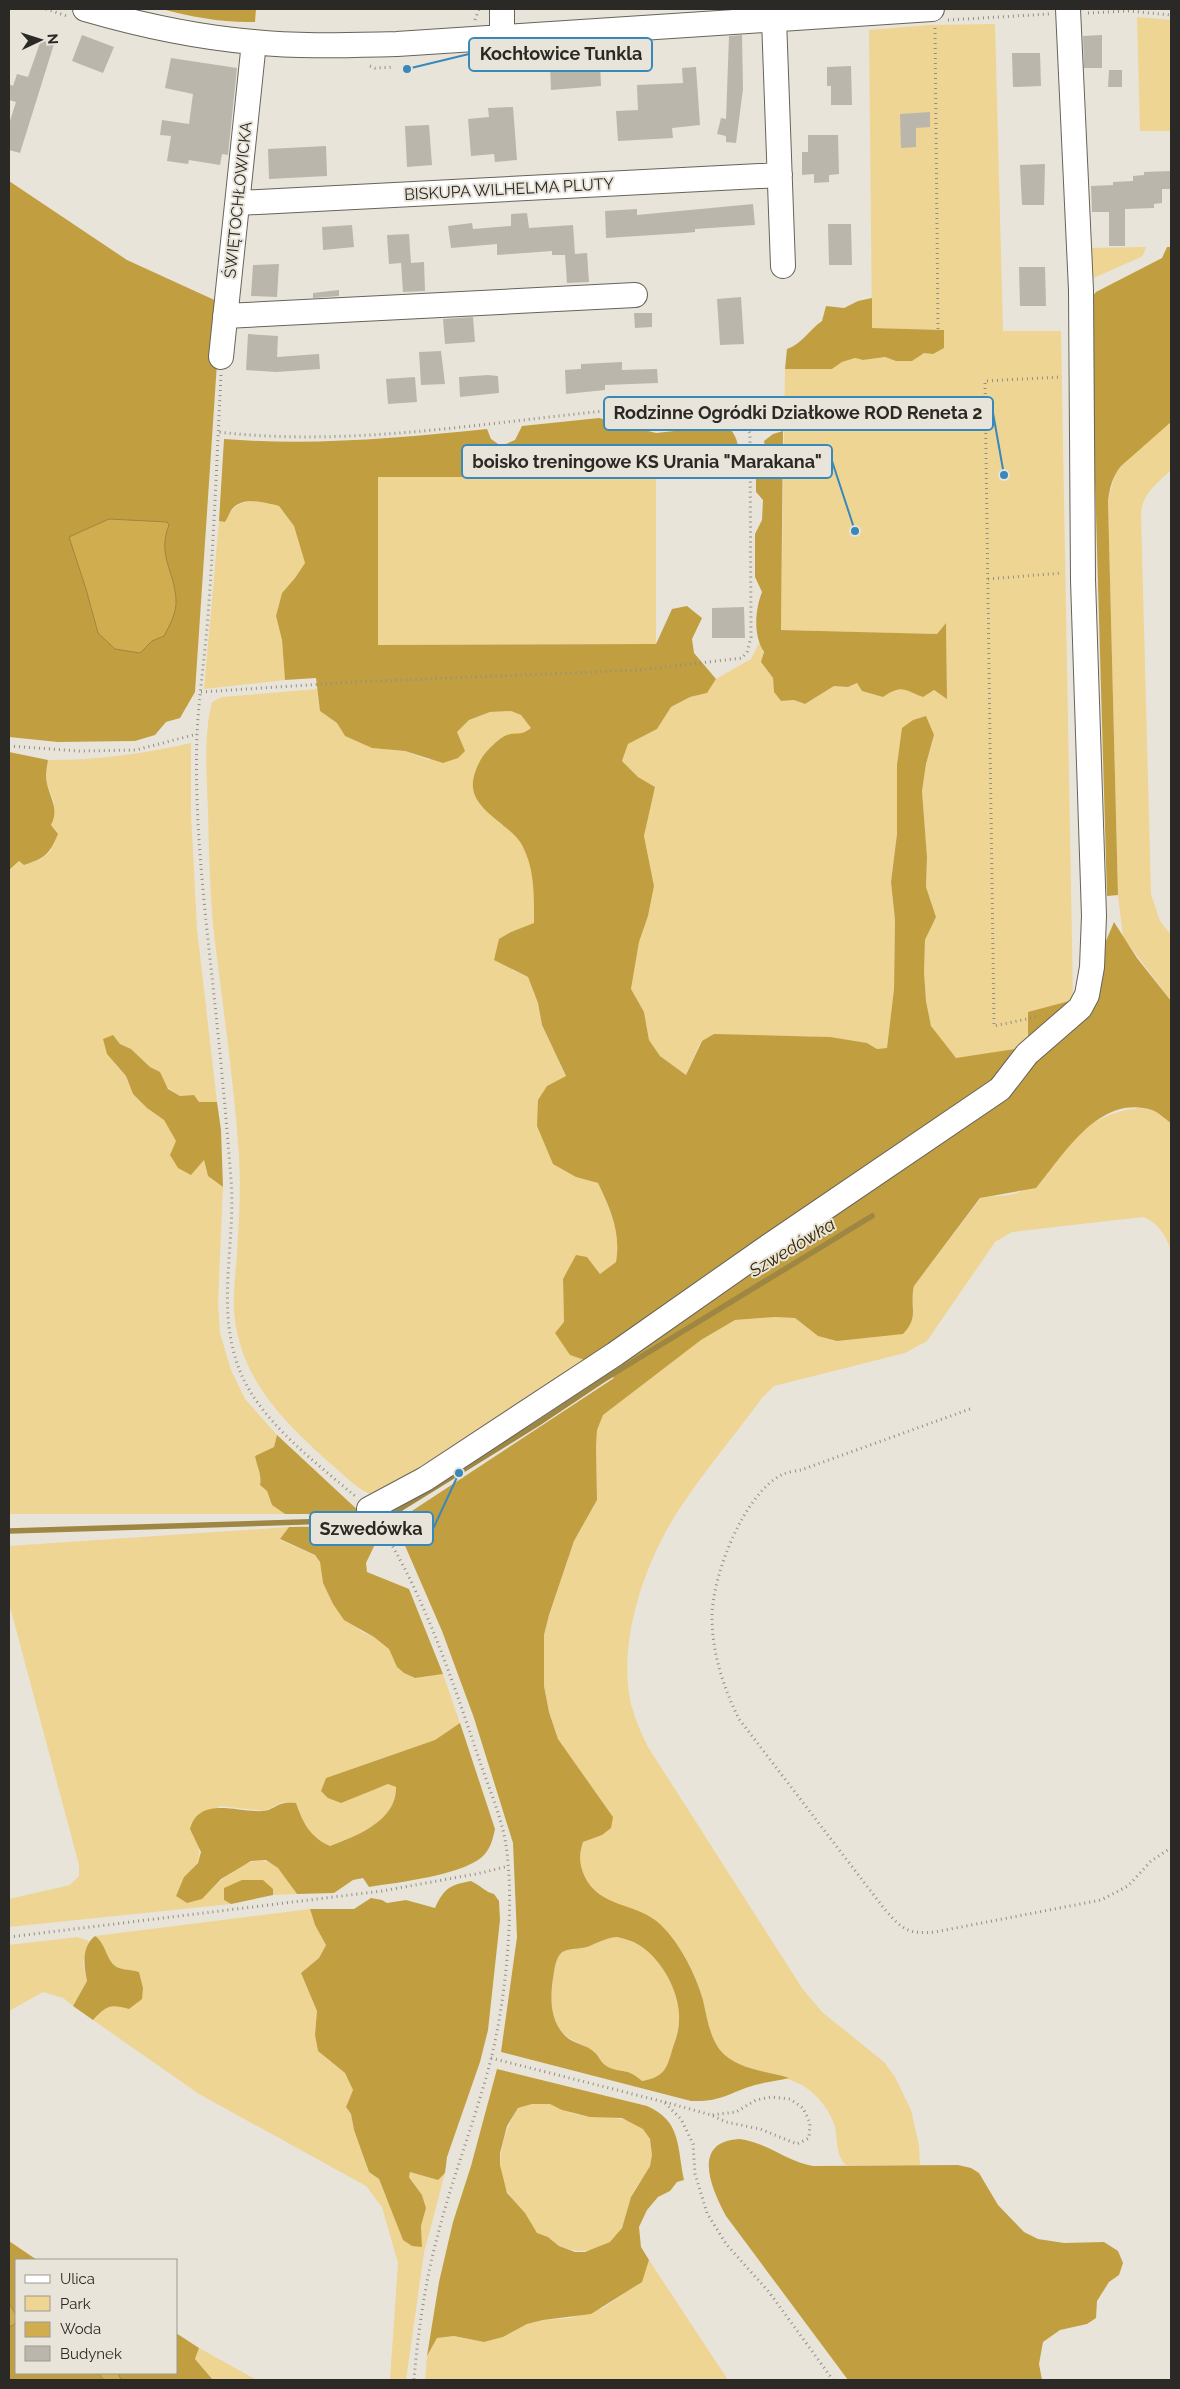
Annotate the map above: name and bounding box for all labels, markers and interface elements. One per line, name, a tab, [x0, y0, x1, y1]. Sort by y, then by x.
north arrow	[15, 15, 65, 65]
text: N	[45, 33, 61, 45]
callout: Kochłowice Tunkla	[469, 38, 652, 71]
text: Kochłowice Tunkla	[480, 43, 642, 64]
street label: ŚWIĘTOCHŁOWICKA	[219, 120, 256, 279]
street label: BISKUPA WILHELMA PLUTY	[404, 174, 615, 204]
callout: Rodzinne Ogródki Działkowe ROD Reneta 2	[604, 397, 993, 430]
text: Rodzinne Ogródki Działkowe ROD Reneta 2	[613, 402, 983, 423]
callout: boisko treningowe KS Urania "Marakana"	[462, 445, 832, 478]
text: boisko treningowe KS Urania "Marakana"	[472, 451, 822, 472]
water label: Szwedówka	[744, 1213, 839, 1281]
callout: Szwedówka	[310, 1512, 433, 1545]
text: Szwedówka	[320, 1518, 422, 1539]
legend	[15, 2259, 178, 2374]
text: Ulica	[60, 2270, 95, 2288]
text: Park	[60, 2295, 91, 2313]
text: Woda	[60, 2320, 101, 2338]
text: Budynek	[60, 2345, 122, 2363]

